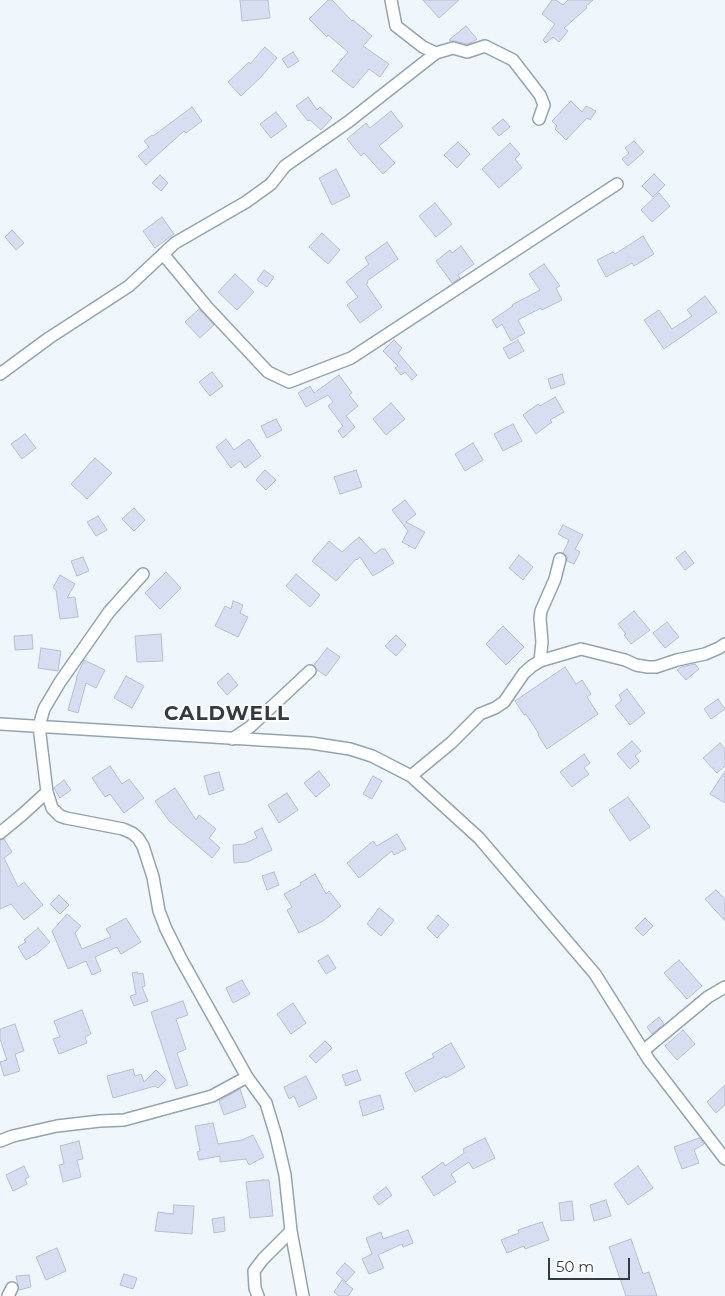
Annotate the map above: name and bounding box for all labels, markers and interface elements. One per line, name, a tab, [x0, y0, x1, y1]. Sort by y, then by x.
district label: CALDWELL	[163, 702, 291, 726]
scale bar	[550, 1248, 632, 1280]
text: 50 m	[556, 1257, 594, 1276]

